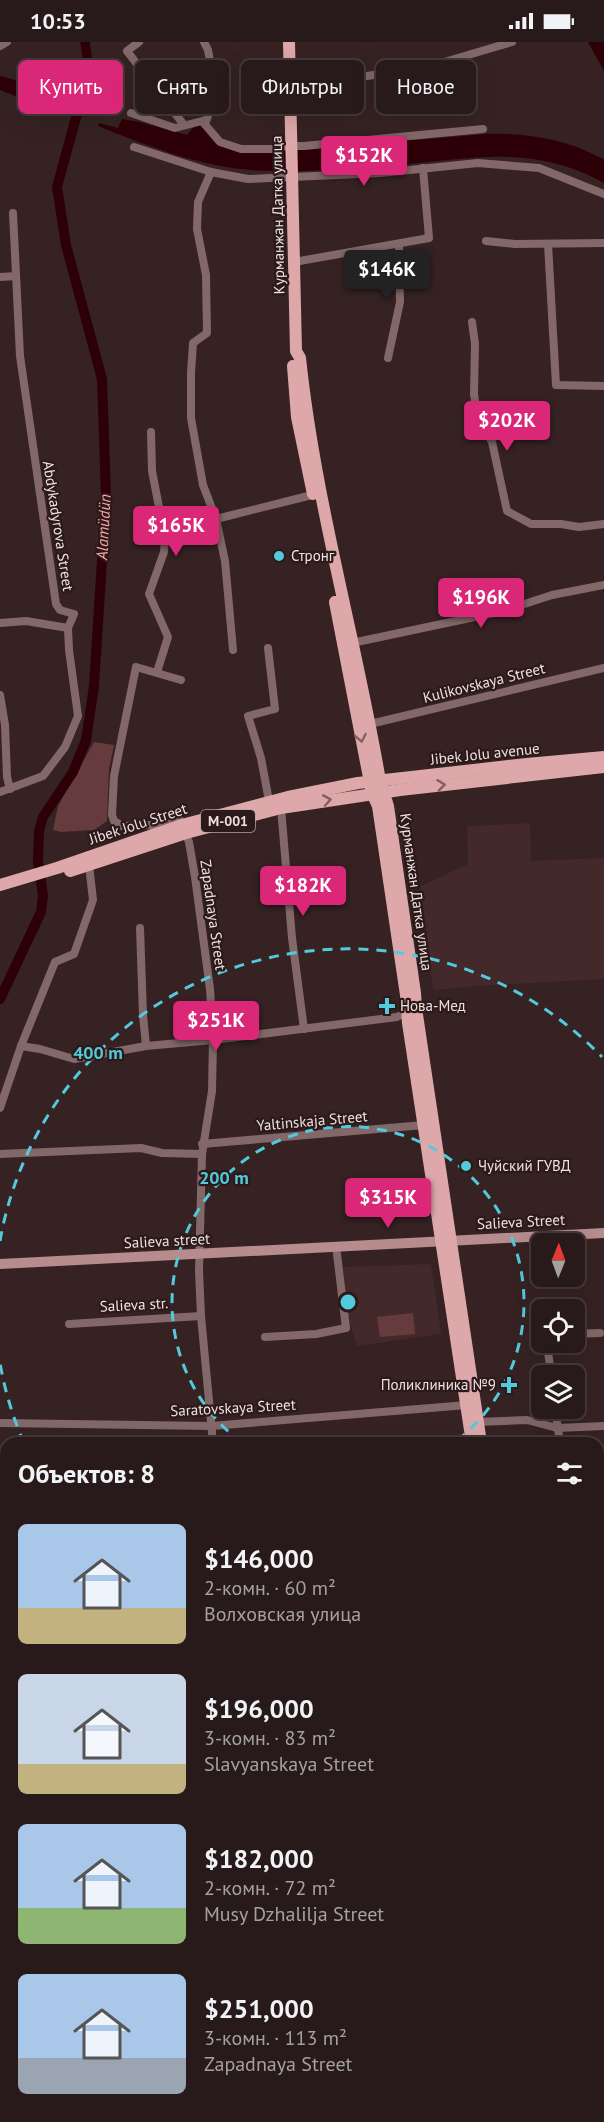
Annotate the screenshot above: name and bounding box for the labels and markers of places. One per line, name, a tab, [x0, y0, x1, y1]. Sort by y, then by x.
pin: $152K	[322, 136, 406, 187]
pin: $146K	[345, 250, 429, 301]
pin: $202K	[465, 401, 549, 452]
pin: $165K	[134, 506, 218, 557]
place label: Стронг	[291, 546, 335, 565]
marker: Стронг	[272, 549, 286, 563]
pin: $196K	[439, 578, 523, 629]
pin: $182K	[261, 866, 345, 917]
place label: Нова-Мед	[400, 996, 466, 1015]
marker: Нова-Мед	[378, 997, 396, 1015]
pin: $251K	[174, 1001, 258, 1052]
place label: Чуйский ГУВД	[478, 1156, 571, 1175]
marker: Чуйский ГУВД	[459, 1159, 473, 1173]
pin: $315K	[346, 1178, 430, 1229]
centre of rings	[338, 1292, 358, 1312]
place label: Поликлиника №9	[381, 1375, 496, 1394]
marker: Поликлиника №9	[500, 1376, 518, 1394]

